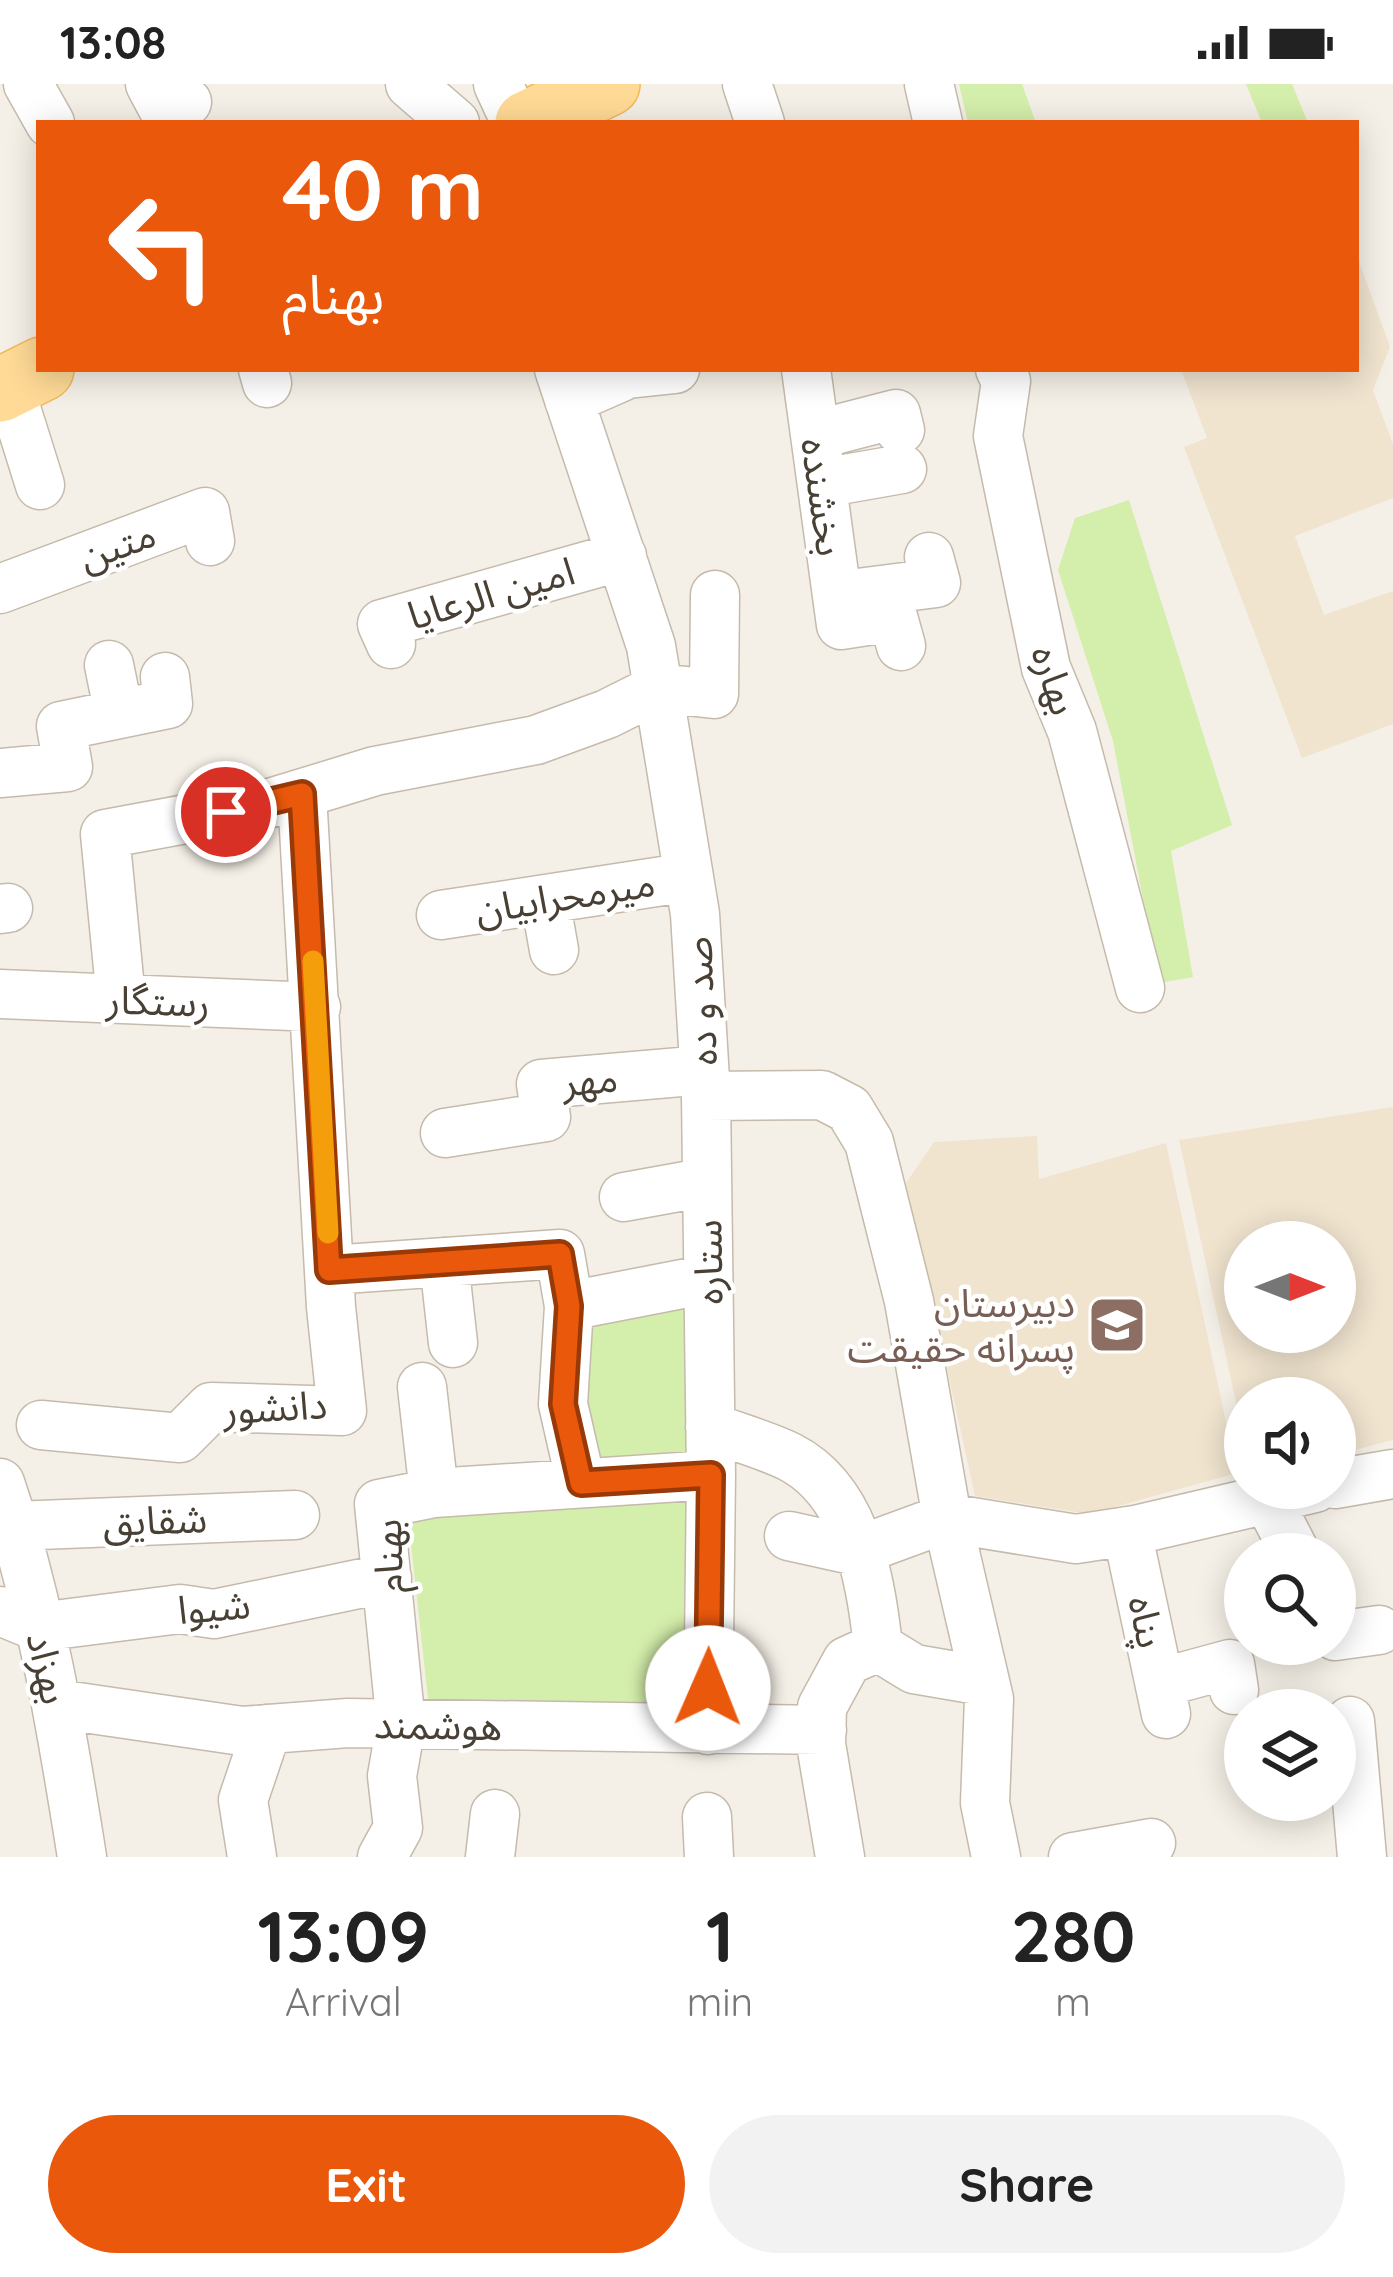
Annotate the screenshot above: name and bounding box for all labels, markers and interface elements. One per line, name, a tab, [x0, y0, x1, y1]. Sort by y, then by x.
text: 13:08	[60, 14, 166, 70]
text: 40 m	[282, 136, 484, 241]
icon: left	[84, 168, 240, 324]
text: بهنام	[282, 260, 384, 328]
street label: بخشنده	[791, 435, 856, 559]
street label: متین	[72, 508, 162, 581]
street label: امین الرعایا	[402, 545, 580, 640]
street label: بهاره	[1021, 639, 1090, 721]
pin	[175, 761, 277, 863]
icon: arrive	[193, 779, 259, 845]
street label: میرمحرابیان	[472, 857, 658, 934]
street label: صد و ده	[672, 935, 727, 1067]
street label: رستگار	[104, 974, 211, 1027]
street label: مهر	[559, 1053, 620, 1106]
street label: ستاره	[682, 1219, 733, 1305]
north arrow	[1224, 1221, 1356, 1353]
map controls	[1224, 1221, 1356, 1821]
place label: دبیرستان پسرانه حقیقت	[848, 1278, 1075, 1374]
school or university icon: دبیرستان پسرانه حقیقت	[1086, 1294, 1148, 1356]
button: sound	[1224, 1377, 1356, 1509]
street label: دانشور	[221, 1379, 328, 1434]
street label: شقایق	[102, 1493, 208, 1547]
street label: بهنام	[362, 1518, 419, 1594]
button: search	[1224, 1533, 1356, 1665]
street label: شیوا	[176, 1579, 252, 1634]
street label: پناه	[1116, 1591, 1177, 1653]
position arrow	[645, 1625, 771, 1751]
street label: بهزاد	[16, 1627, 81, 1709]
button: layers	[1224, 1689, 1356, 1821]
street label: هوشمند	[374, 1699, 502, 1750]
text: 13:09	[258, 1890, 429, 1980]
text: 1	[706, 1890, 734, 1980]
text: 280	[1011, 1890, 1135, 1980]
text: Arrival	[285, 1977, 402, 2026]
text: min	[687, 1977, 753, 2026]
text: m	[1055, 1977, 1091, 2026]
button: Exit	[48, 2115, 685, 2253]
button: Share	[709, 2115, 1345, 2253]

